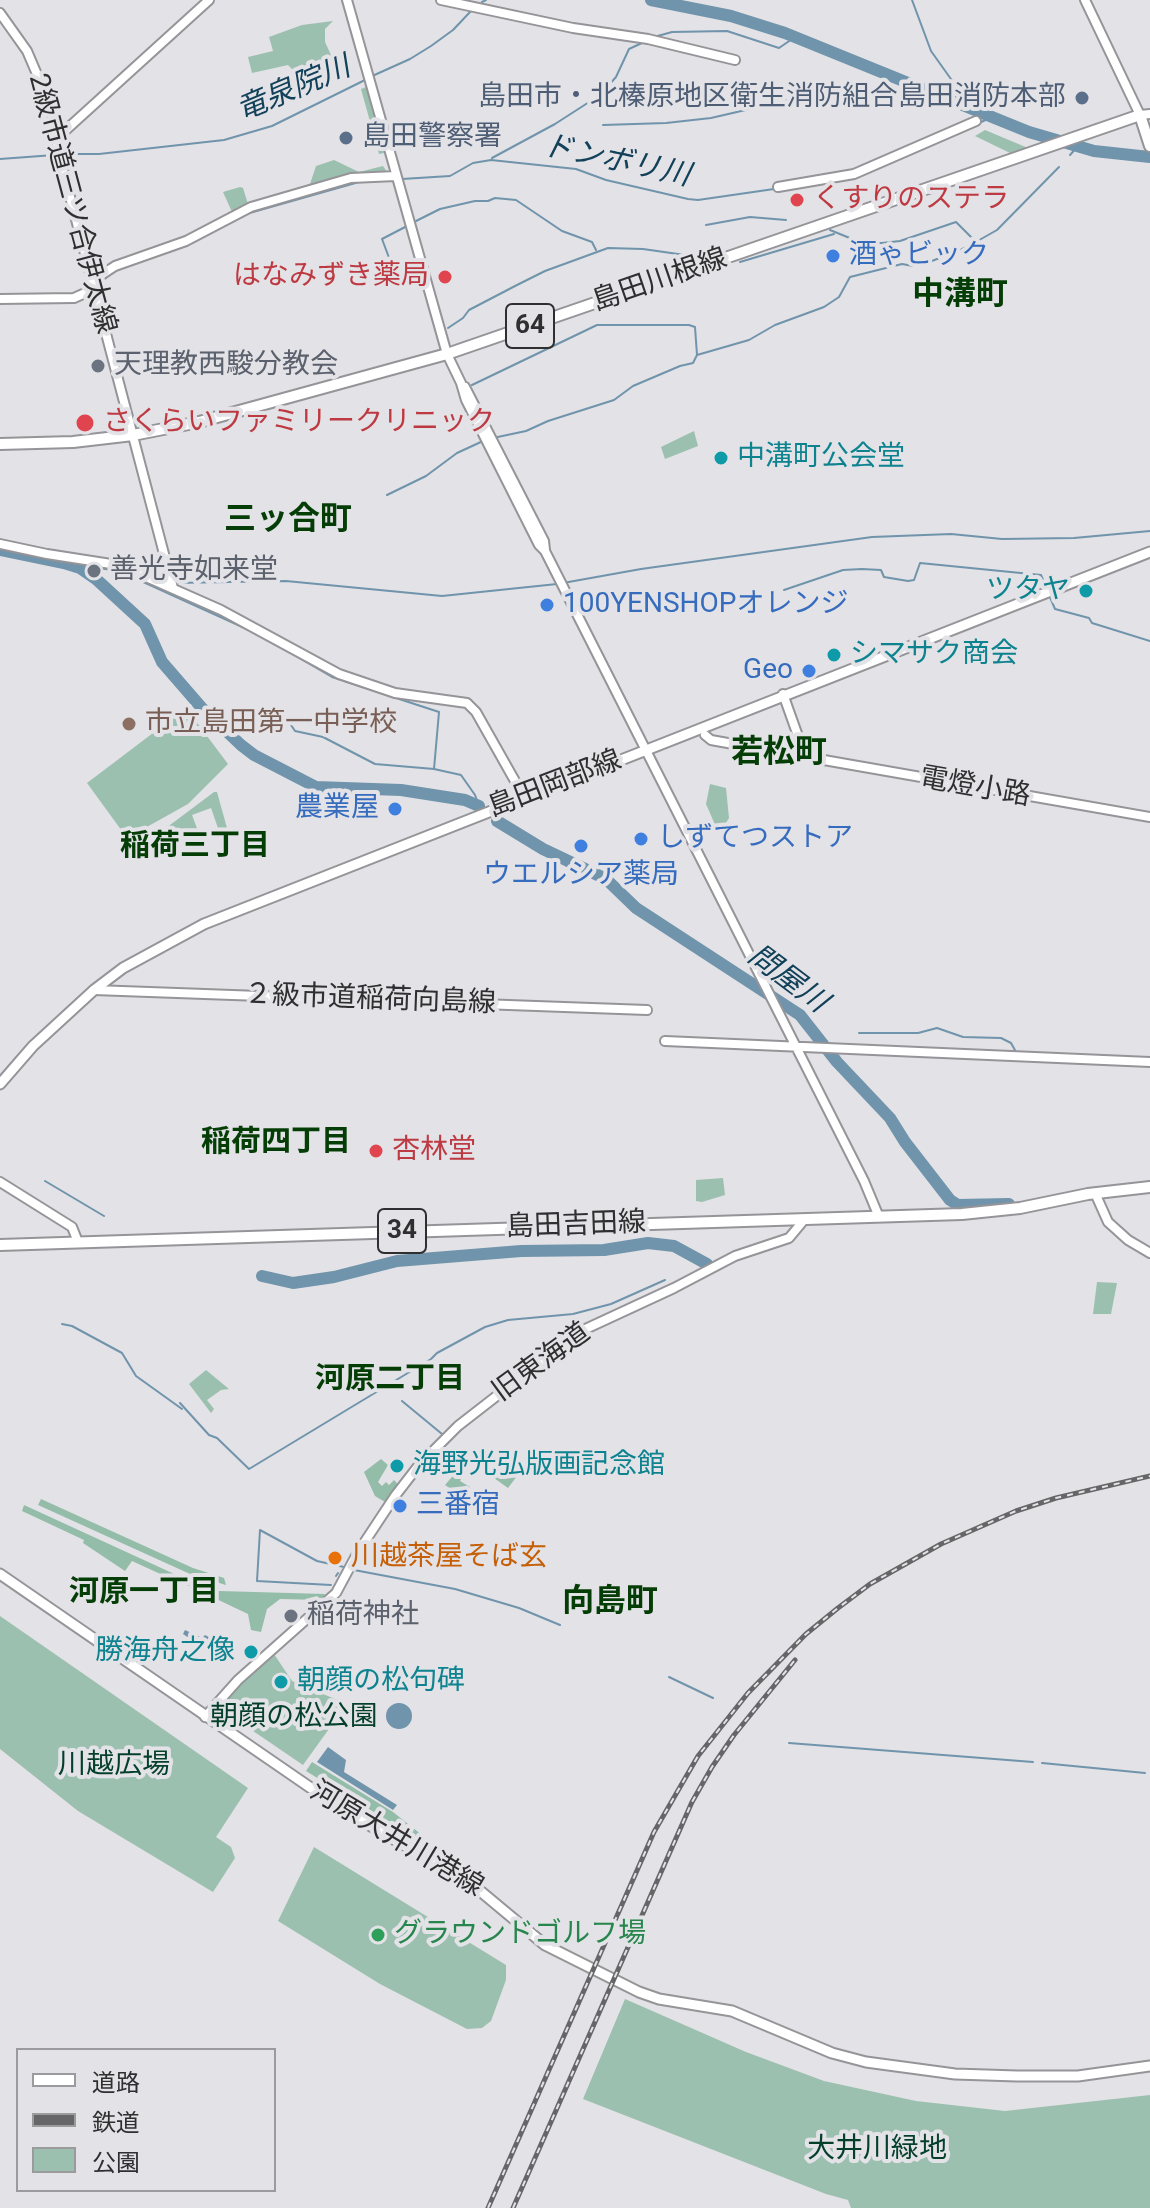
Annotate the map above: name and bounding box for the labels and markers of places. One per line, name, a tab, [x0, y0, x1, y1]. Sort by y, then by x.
place label: 島田市・北榛原地区衛生消防組合島田消防本部	[478, 81, 1066, 115]
marker: 島田市・北榛原地区衛生消防組合島田消防本部	[1073, 89, 1091, 107]
place label: 島田警察署	[362, 121, 502, 155]
marker: 島田警察署	[337, 129, 355, 147]
place label: くすりのステラ	[813, 183, 1009, 217]
marker: くすりのステラ	[788, 191, 806, 209]
place label: 酒ゃビック	[849, 239, 989, 273]
marker: 酒ゃビック	[824, 247, 842, 265]
place label: はなみずき薬局	[233, 260, 429, 294]
marker: はなみずき薬局	[436, 268, 454, 286]
place label: 天理教西駿分教会	[114, 349, 338, 383]
marker: 天理教西駿分教会	[89, 357, 107, 375]
place label: さくらいファミリークリニック	[103, 406, 495, 440]
marker: さくらいファミリークリニック	[74, 412, 96, 434]
place label: 中溝町公会堂	[737, 441, 905, 475]
marker: 中溝町公会堂	[712, 449, 730, 467]
place label: 善光寺如来堂	[110, 554, 278, 588]
marker: 善光寺如来堂	[85, 562, 103, 580]
place label: ツタヤ	[986, 574, 1070, 608]
marker: ツタヤ	[1077, 582, 1095, 600]
place label: 100YENSHOPオレンジ	[563, 588, 848, 622]
marker: 100YENSHOPオレンジ	[538, 596, 556, 614]
place label: シマサク商会	[850, 638, 1018, 672]
marker: シマサク商会	[825, 646, 843, 664]
place label: Geo	[743, 654, 793, 688]
marker: Geo	[800, 662, 818, 680]
place label: 市立島田第一中学校	[145, 707, 397, 741]
marker: 市立島田第一中学校	[120, 715, 138, 733]
place label: 農業屋	[295, 792, 379, 826]
marker: 農業屋	[386, 800, 404, 818]
place label: しずてつストア	[657, 822, 853, 856]
marker: しずてつストア	[632, 830, 650, 848]
marker: ウエルシア薬局	[572, 837, 590, 855]
place label: ウエルシア薬局	[483, 859, 679, 893]
place label: 杏林堂	[392, 1134, 476, 1168]
marker: 杏林堂	[367, 1142, 385, 1160]
place label: 海野光弘版画記念館	[413, 1449, 665, 1483]
marker: 海野光弘版画記念館	[388, 1457, 406, 1475]
place label: 三番宿	[416, 1489, 500, 1523]
marker: 三番宿	[391, 1497, 409, 1515]
place label: 川越茶屋そば玄	[351, 1541, 547, 1575]
marker: 川越茶屋そば玄	[326, 1549, 344, 1567]
place label: 稲荷神社	[307, 1599, 419, 1633]
marker: 稲荷神社	[282, 1607, 300, 1625]
place label: 勝海舟之像	[95, 1635, 235, 1669]
marker: 勝海舟之像	[242, 1643, 260, 1661]
place label: 朝顔の松句碑	[297, 1665, 465, 1699]
marker: 朝顔の松句碑	[272, 1673, 290, 1691]
place label: グラウンドゴルフ場	[394, 1918, 646, 1952]
marker: グラウンドゴルフ場	[369, 1926, 387, 1944]

